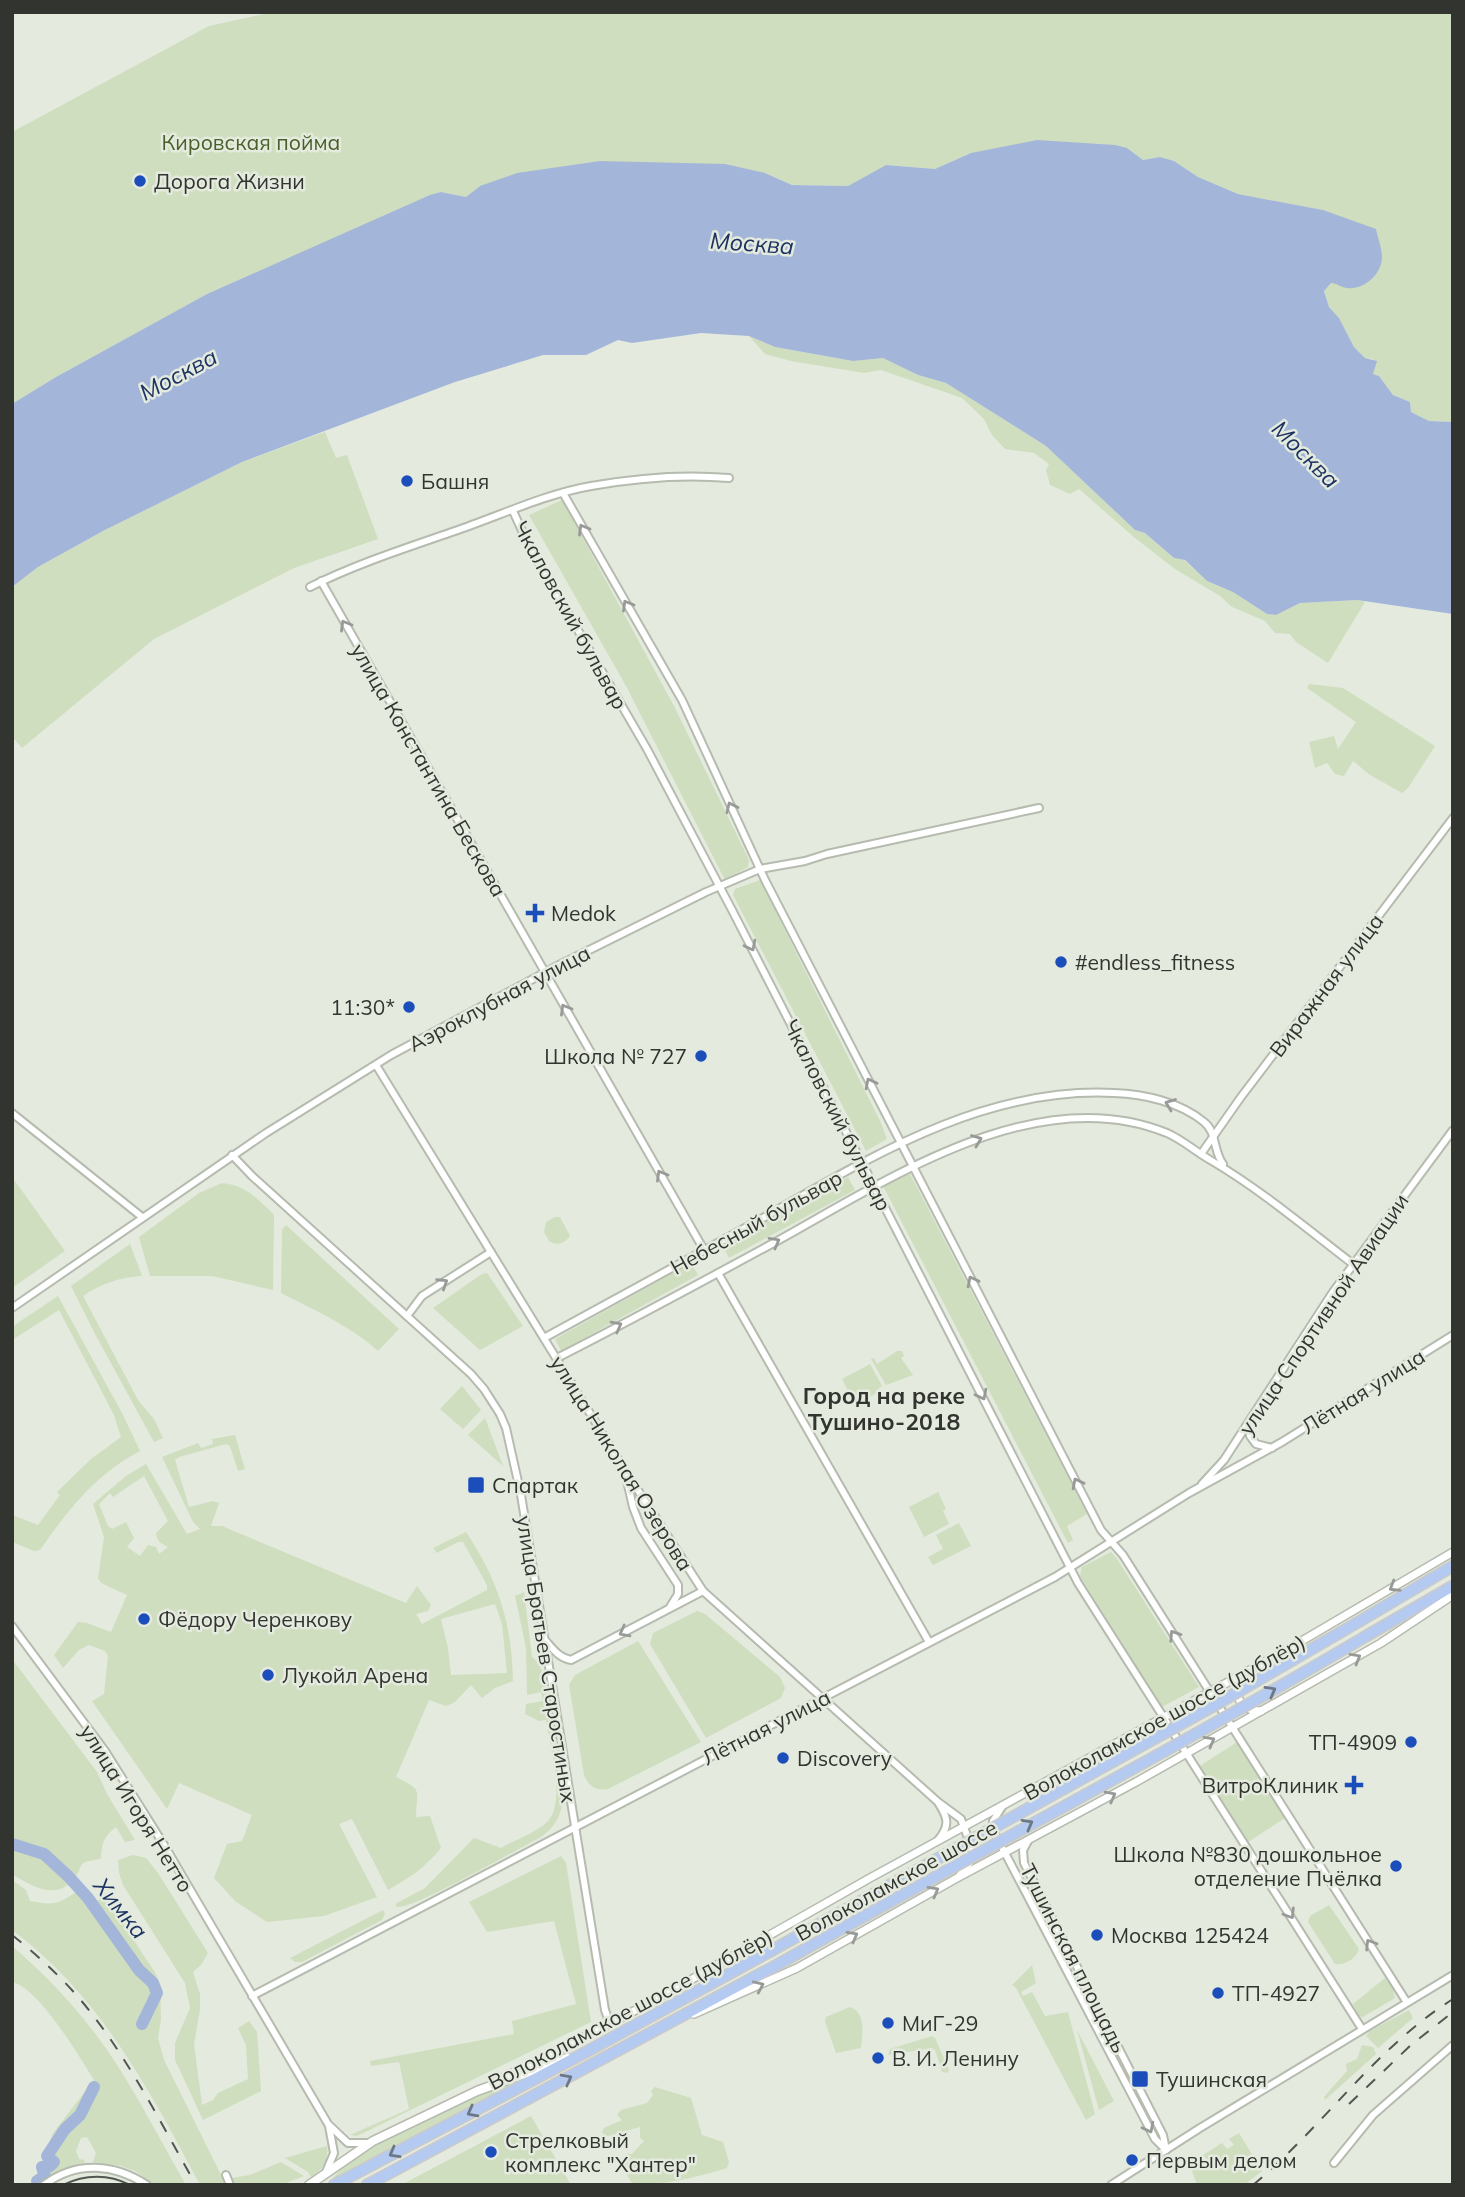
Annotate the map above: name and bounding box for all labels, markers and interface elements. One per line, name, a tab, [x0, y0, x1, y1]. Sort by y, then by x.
park label: Кировская пойма	[162, 129, 340, 155]
place label: Дорога Жизни	[154, 168, 305, 194]
marker: Дорога Жизни	[132, 173, 148, 189]
water label: Москва	[709, 226, 795, 260]
water label: Москва	[134, 341, 222, 407]
water label: Москва	[1266, 414, 1346, 494]
place label: Башня	[421, 468, 489, 494]
marker: Башня	[399, 473, 415, 489]
street label: Чкаловский бульвар	[508, 516, 634, 714]
one-way arrow	[578, 524, 591, 537]
one-way arrow	[622, 600, 635, 613]
one-way arrow	[340, 619, 353, 632]
street label: улица Константина Бескова	[346, 639, 512, 901]
one-way arrow	[725, 802, 739, 814]
place label: Medok	[551, 900, 616, 926]
marker: Medok	[525, 903, 545, 923]
street label: Виражная улица	[1264, 908, 1388, 1062]
street label: Аэроклубная улица	[404, 939, 594, 1057]
one-way arrow	[743, 939, 757, 952]
place label: #endless_fitness	[1075, 949, 1235, 975]
marker: #endless_fitness	[1053, 954, 1069, 970]
place label: 11:30*	[330, 994, 395, 1020]
marker: 11:30*	[401, 999, 417, 1015]
one-way arrow	[560, 1003, 573, 1016]
street label: Чкаловский бульвар	[778, 1015, 898, 1215]
place label: Школа № 727	[544, 1043, 687, 1069]
marker: Школа № 727	[693, 1048, 709, 1064]
one-way arrow	[865, 1078, 879, 1090]
one-way arrow	[1165, 1099, 1177, 1113]
one-way arrow	[970, 1135, 982, 1149]
street label: Небесный бульвар	[666, 1164, 846, 1280]
one-way arrow	[656, 1170, 669, 1183]
street label: улица Спортивной Авиации	[1232, 1188, 1414, 1440]
one-way arrow	[768, 1237, 780, 1250]
one-way arrow	[967, 1276, 981, 1288]
one-way arrow	[436, 1278, 449, 1291]
one-way arrow	[610, 1321, 622, 1335]
street label: Лётная улица	[1296, 1343, 1430, 1439]
street label: улица Николая Озерова	[545, 1351, 699, 1575]
district label: Город на реке Тушино-2018	[803, 1381, 965, 1436]
one-way arrow	[974, 1388, 987, 1400]
place label: Спартак	[492, 1472, 579, 1498]
marker: Спартак	[466, 1475, 486, 1495]
one-way arrow	[1071, 1478, 1085, 1490]
street label: улица Братьев Старостиных	[511, 1514, 583, 1805]
one-way arrow	[1389, 1578, 1402, 1591]
place label: Фёдору Черенкову	[158, 1606, 352, 1632]
marker: Фёдору Черенкову	[136, 1611, 152, 1627]
one-way arrow	[619, 1624, 631, 1637]
street label: Волоколамское шоссе (дублёр)	[1018, 1628, 1310, 1806]
one-way arrow	[1169, 1629, 1182, 1642]
one-way arrow	[1349, 1653, 1361, 1666]
place label: Лукойл Арена	[282, 1662, 428, 1688]
marker: Лукойл Арена	[260, 1667, 276, 1683]
street label: Лётная улица	[697, 1683, 835, 1771]
one-way arrow	[1264, 1686, 1276, 1699]
street label: улица Игоря Нетто	[75, 1719, 199, 1897]
place label: ТП-4909	[1309, 1729, 1397, 1755]
marker: ТП-4909	[1403, 1734, 1419, 1750]
one-way arrow	[1202, 1736, 1215, 1749]
place label: Discovery	[797, 1745, 892, 1771]
marker: Discovery	[775, 1750, 791, 1766]
place label: ВитроКлиник	[1202, 1772, 1339, 1798]
marker: ВитроКлиник	[1344, 1775, 1364, 1795]
one-way arrow	[1104, 1790, 1116, 1804]
street label: Волоколамское шоссе	[791, 1814, 1001, 1946]
one-way arrow	[1021, 1819, 1034, 1832]
place label: Школа №830 дошкольное отделение Пчёлка	[1114, 1841, 1382, 1891]
marker: Школа №830 дошкольное отделение Пчёлка	[1388, 1858, 1404, 1874]
street label: Тушинская площадь	[1015, 1859, 1133, 2057]
water label: Химка	[87, 1871, 154, 1945]
one-way arrow	[926, 1886, 939, 1899]
one-way arrow	[1281, 1907, 1294, 1920]
place label: Москва 125424	[1111, 1922, 1269, 1948]
street label: Волоколамское шоссе (дублёр)	[483, 1923, 777, 2095]
marker: Москва 125424	[1089, 1927, 1105, 1943]
one-way arrow	[846, 1931, 859, 1944]
one-way arrow	[1365, 1938, 1378, 1951]
one-way arrow	[752, 1980, 764, 1994]
place label: ТП-4927	[1232, 1980, 1320, 2006]
marker: ТП-4927	[1210, 1985, 1226, 2001]
place label: МиГ-29	[902, 2010, 978, 2036]
marker: МиГ-29	[880, 2015, 896, 2031]
place label: В. И. Ленину	[892, 2045, 1019, 2071]
marker: В. И. Ленину	[870, 2050, 886, 2066]
place label: Тушинская	[1156, 2066, 1267, 2092]
marker: Тушинская	[1130, 2069, 1150, 2089]
one-way arrow	[559, 2074, 572, 2087]
one-way arrow	[466, 2104, 479, 2117]
one-way arrow	[1140, 2121, 1154, 2133]
place label: Стрелковый комплекс "Хантер"	[505, 2127, 696, 2177]
marker: Стрелковый комплекс "Хантер"	[483, 2144, 499, 2160]
one-way arrow	[389, 2145, 401, 2158]
place label: Первым делом	[1146, 2147, 1297, 2173]
marker: Первым делом	[1124, 2152, 1140, 2168]

